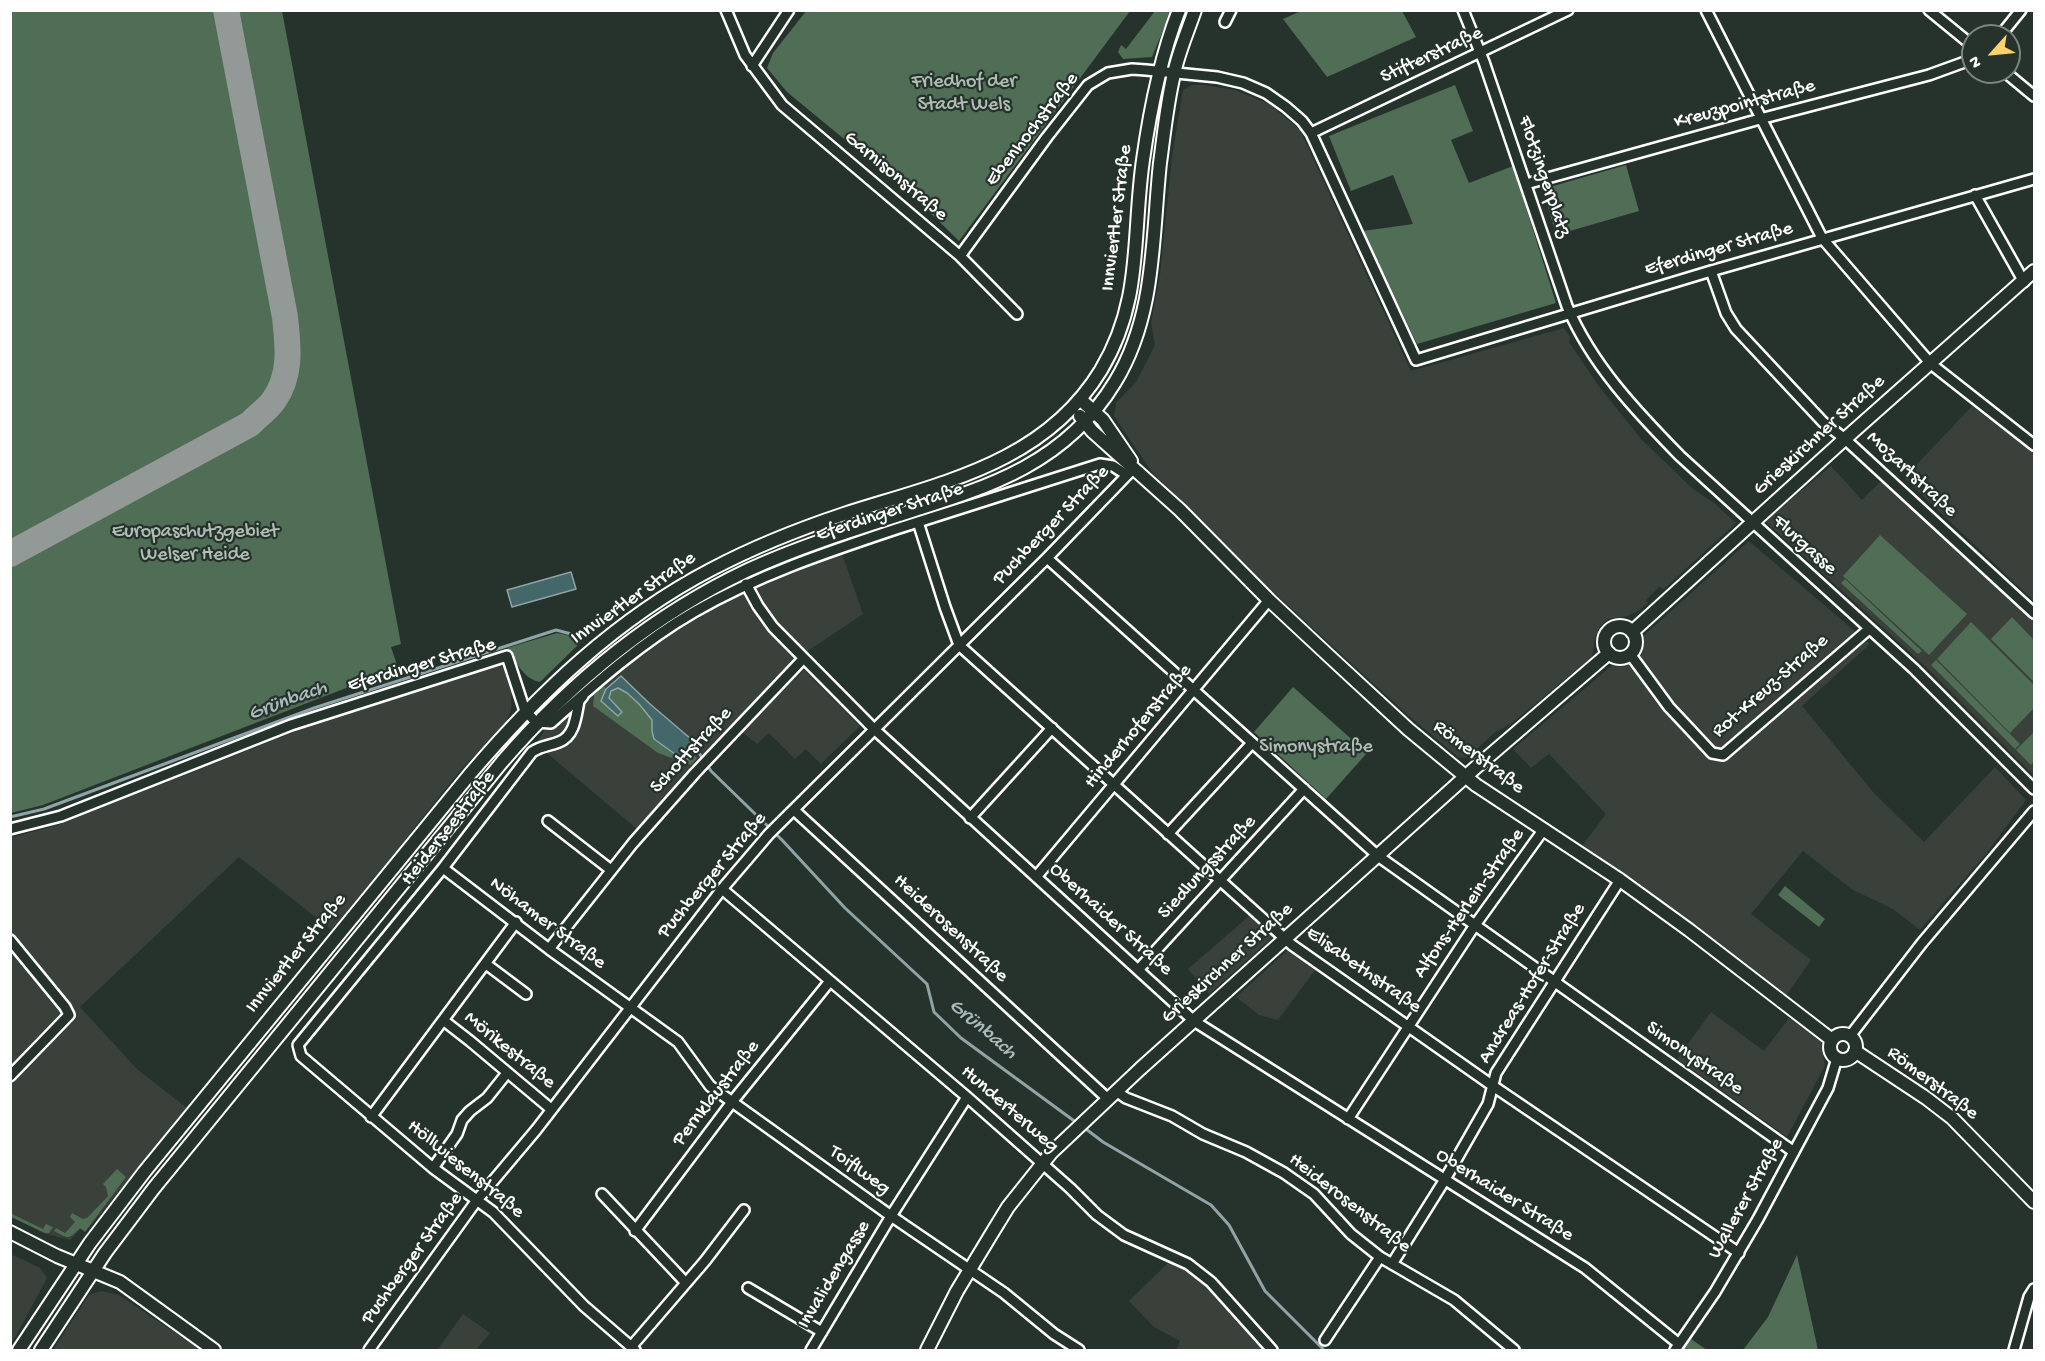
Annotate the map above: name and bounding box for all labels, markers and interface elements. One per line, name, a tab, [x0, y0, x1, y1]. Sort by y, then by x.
street label: Stifterstraße	[1377, 22, 1487, 90]
north arrow	[1961, 24, 2021, 84]
text: N	[1965, 53, 1987, 70]
street label: Ebenhochstraße	[981, 68, 1085, 192]
park label: Friedhof der Stadt Wels	[912, 71, 1016, 118]
street label: Kreuzpointstraße	[1672, 75, 1818, 135]
street label: Flotzingerplatz	[1511, 113, 1575, 241]
street label: Garnisonstraße	[838, 127, 952, 227]
street label: Innviertler Straße	[1097, 143, 1139, 293]
street label: Eferdinger Straße	[1642, 217, 1796, 283]
street label: Grieskirchner Straße	[1749, 370, 1891, 502]
street label: Mozartstraße	[1861, 427, 1961, 523]
street label: Puchberger Straße	[989, 461, 1115, 591]
street label: Eferdinger Straße	[813, 478, 967, 548]
street label: Flurgasse	[1767, 511, 1841, 581]
park label: Europaschutzgebiet Welser Heide	[112, 521, 278, 568]
street label: Innviertler Straße	[567, 547, 701, 651]
street label: Rot-Kreuz-Straße	[1708, 630, 1834, 744]
street label: Eferdinger Straße	[345, 633, 499, 699]
street label: Hinderhoferstraße	[1080, 660, 1198, 794]
water label: Grünbach	[245, 676, 331, 728]
street label: Schottstraße	[646, 703, 738, 799]
street label: Römerstraße	[1427, 716, 1529, 800]
park label: Simonystraße	[1259, 736, 1373, 760]
street label: Heiderseestraße	[397, 767, 501, 891]
street label: Puchberger Straße	[653, 808, 773, 944]
street label: Siedlungsstraße	[1154, 811, 1262, 925]
street label: Alfons-Herlein-Straße	[1409, 824, 1531, 984]
street label: Oberhaider Straße	[1043, 858, 1177, 982]
street label: Heiderosenstraße	[887, 869, 1013, 989]
street label: Nöhamer Straße	[484, 872, 610, 976]
street label: Innviertler Straße	[241, 889, 353, 1019]
street label: Grieskirchner Straße	[1157, 898, 1299, 1030]
street label: Andreas-Hofer-Straße	[1474, 899, 1592, 1069]
street label: Elisabethstraße	[1301, 922, 1425, 1020]
water label: Grünbach	[943, 994, 1021, 1066]
street label: Mörikestraße	[458, 1007, 560, 1095]
street label: Simonystraße	[1641, 1017, 1747, 1101]
street label: Pernklaustraße	[668, 1036, 766, 1152]
street label: Römerstraße	[1881, 1042, 1983, 1126]
street label: Hunderterweg	[955, 1061, 1063, 1159]
street label: Höllwiesenstraße	[401, 1115, 529, 1225]
street label: Wallerer Straße	[1704, 1134, 1790, 1264]
street label: Toiflweg	[824, 1141, 894, 1201]
street label: Oberhaider Straße	[1431, 1144, 1577, 1248]
street label: Heiderosenstraße	[1283, 1149, 1415, 1259]
street label: Puchberger Straße	[357, 1188, 469, 1330]
street label: Invalidengasse	[793, 1217, 877, 1333]

